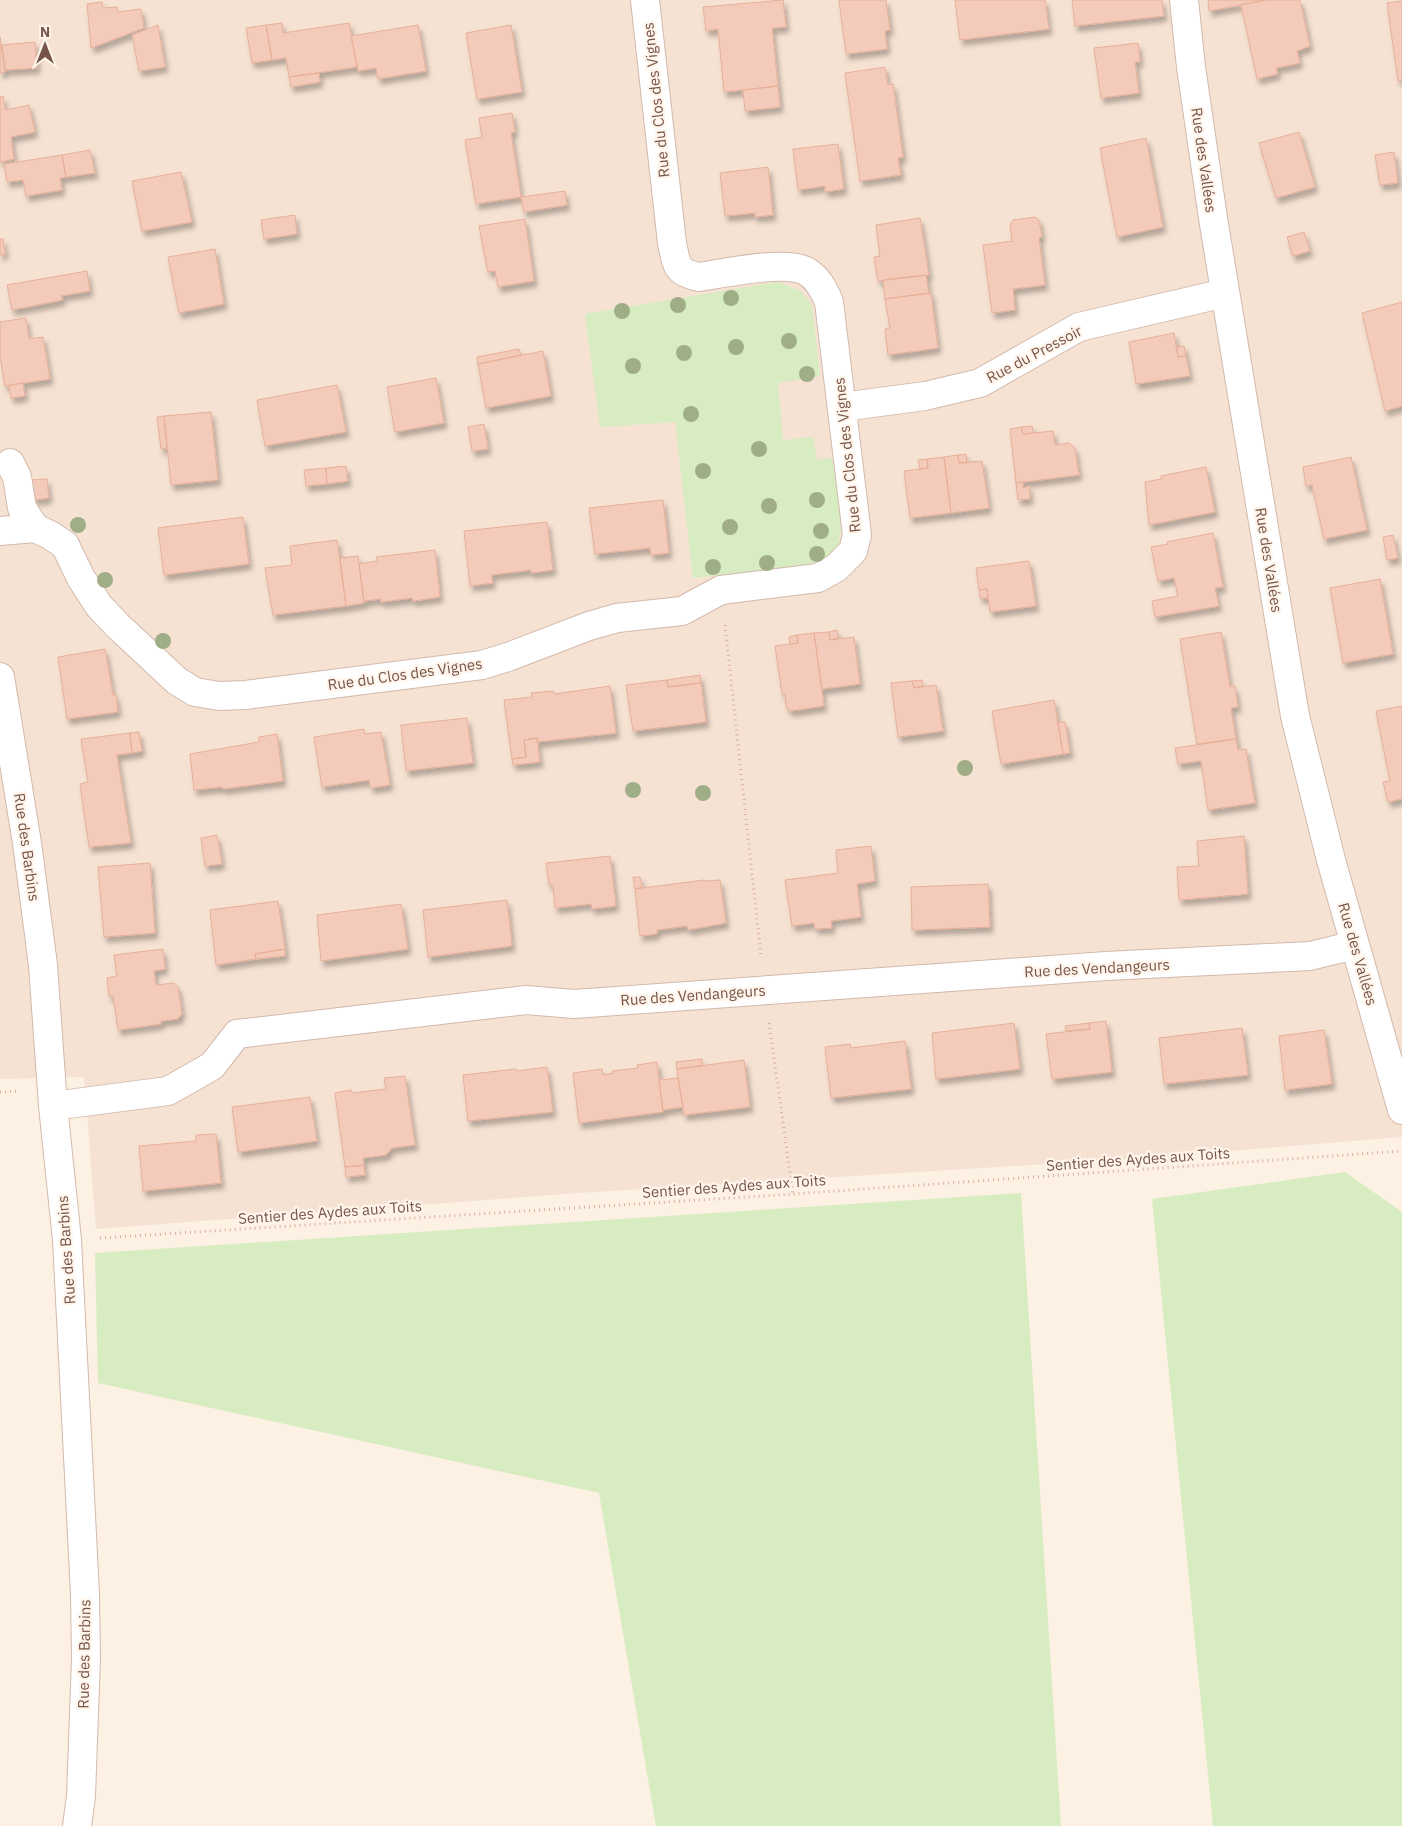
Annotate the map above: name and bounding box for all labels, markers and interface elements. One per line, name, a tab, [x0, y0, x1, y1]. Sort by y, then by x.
north arrow	[20, 20, 70, 70]
street label: Rue du Clos des Vignes	[638, 21, 674, 179]
text: N	[40, 23, 50, 41]
street label: Rue des Vallées	[1187, 106, 1221, 214]
street label: Rue du Pressoir	[983, 321, 1085, 387]
street label: Rue du Clos des Vignes	[829, 376, 865, 534]
street label: Rue des Vallées	[1251, 506, 1287, 614]
street label: Rue du Clos des Vignes	[326, 654, 484, 694]
street label: Rue des Barbins	[10, 792, 44, 902]
street label: Rue des Vallées	[1334, 900, 1382, 1008]
street label: Rue des Vendangeurs	[1024, 955, 1170, 981]
street label: Rue des Vendangeurs	[620, 980, 766, 1010]
street label: Sentier des Aydes aux Toits	[1045, 1143, 1231, 1175]
street label: Sentier des Aydes aux Toits	[641, 1170, 827, 1202]
street label: Rue des Barbins	[53, 1195, 79, 1305]
street label: Sentier des Aydes aux Toits	[237, 1196, 423, 1228]
street label: Rue des Barbins	[74, 1599, 94, 1709]

